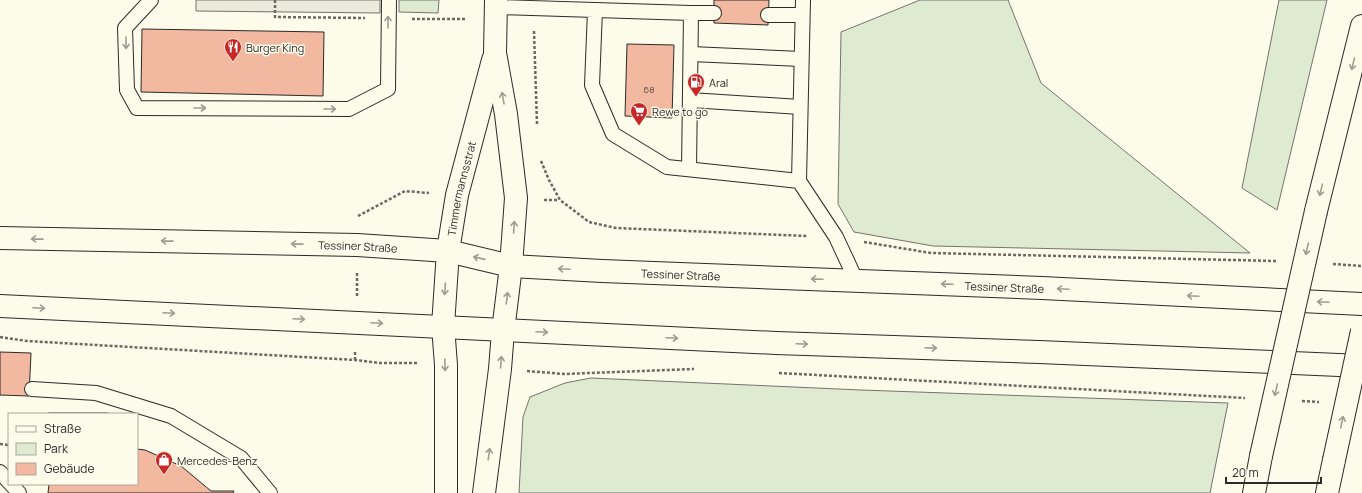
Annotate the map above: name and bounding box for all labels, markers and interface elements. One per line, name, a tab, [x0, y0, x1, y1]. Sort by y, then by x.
one-way arrow	[384, 16, 392, 29]
one-way arrow	[122, 36, 130, 49]
restaurant icon: Burger King	[223, 37, 243, 62]
place label: Burger King	[246, 40, 304, 55]
one-way arrow	[1348, 57, 1356, 70]
fuel station icon: Aral	[686, 72, 706, 97]
place label: Aral	[709, 75, 728, 90]
house number: 68	[644, 83, 654, 96]
one-way arrow	[499, 91, 507, 104]
supermarket icon: Rewe to go	[629, 101, 649, 126]
one-way arrow	[193, 104, 206, 112]
place label: Rewe to go	[652, 104, 708, 119]
one-way arrow	[323, 105, 336, 113]
street label: Timmermannsstrat	[443, 139, 479, 237]
one-way arrow	[1317, 183, 1324, 196]
one-way arrow	[510, 221, 517, 234]
one-way arrow	[31, 235, 44, 243]
one-way arrow	[161, 237, 174, 245]
street label: Tessiner Straße	[318, 237, 399, 255]
one-way arrow	[291, 240, 304, 248]
one-way arrow	[1303, 242, 1311, 255]
one-way arrow	[473, 254, 486, 262]
one-way arrow	[558, 265, 571, 272]
street label: Tessiner Straße	[641, 265, 721, 283]
one-way arrow	[811, 275, 824, 283]
street label: Tessiner Straße	[965, 278, 1045, 296]
one-way arrow	[941, 281, 954, 288]
one-way arrow	[442, 282, 449, 295]
one-way arrow	[1057, 286, 1070, 293]
one-way arrow	[503, 292, 511, 305]
one-way arrow	[1187, 292, 1200, 300]
one-way arrow	[1317, 299, 1330, 306]
one-way arrow	[32, 304, 45, 311]
one-way arrow	[162, 310, 175, 317]
one-way arrow	[292, 316, 305, 323]
one-way arrow	[370, 320, 383, 327]
one-way arrow	[535, 329, 548, 336]
one-way arrow	[665, 334, 678, 342]
one-way arrow	[795, 340, 808, 347]
one-way arrow	[924, 345, 937, 352]
one-way arrow	[497, 356, 504, 369]
one-way arrow	[442, 358, 449, 371]
one-way arrow	[1272, 383, 1280, 396]
legend	[8, 413, 138, 485]
one-way arrow	[1339, 416, 1347, 429]
text: Straße	[44, 420, 81, 437]
text: Park	[44, 440, 69, 457]
one-way arrow	[485, 448, 493, 461]
shop icon: Mercedes-Benz	[154, 450, 174, 475]
place label: Mercedes-Benz	[177, 453, 258, 468]
scale bar	[1226, 459, 1321, 485]
text: Gebäude	[44, 460, 95, 477]
text: 20 m	[1232, 464, 1259, 481]

